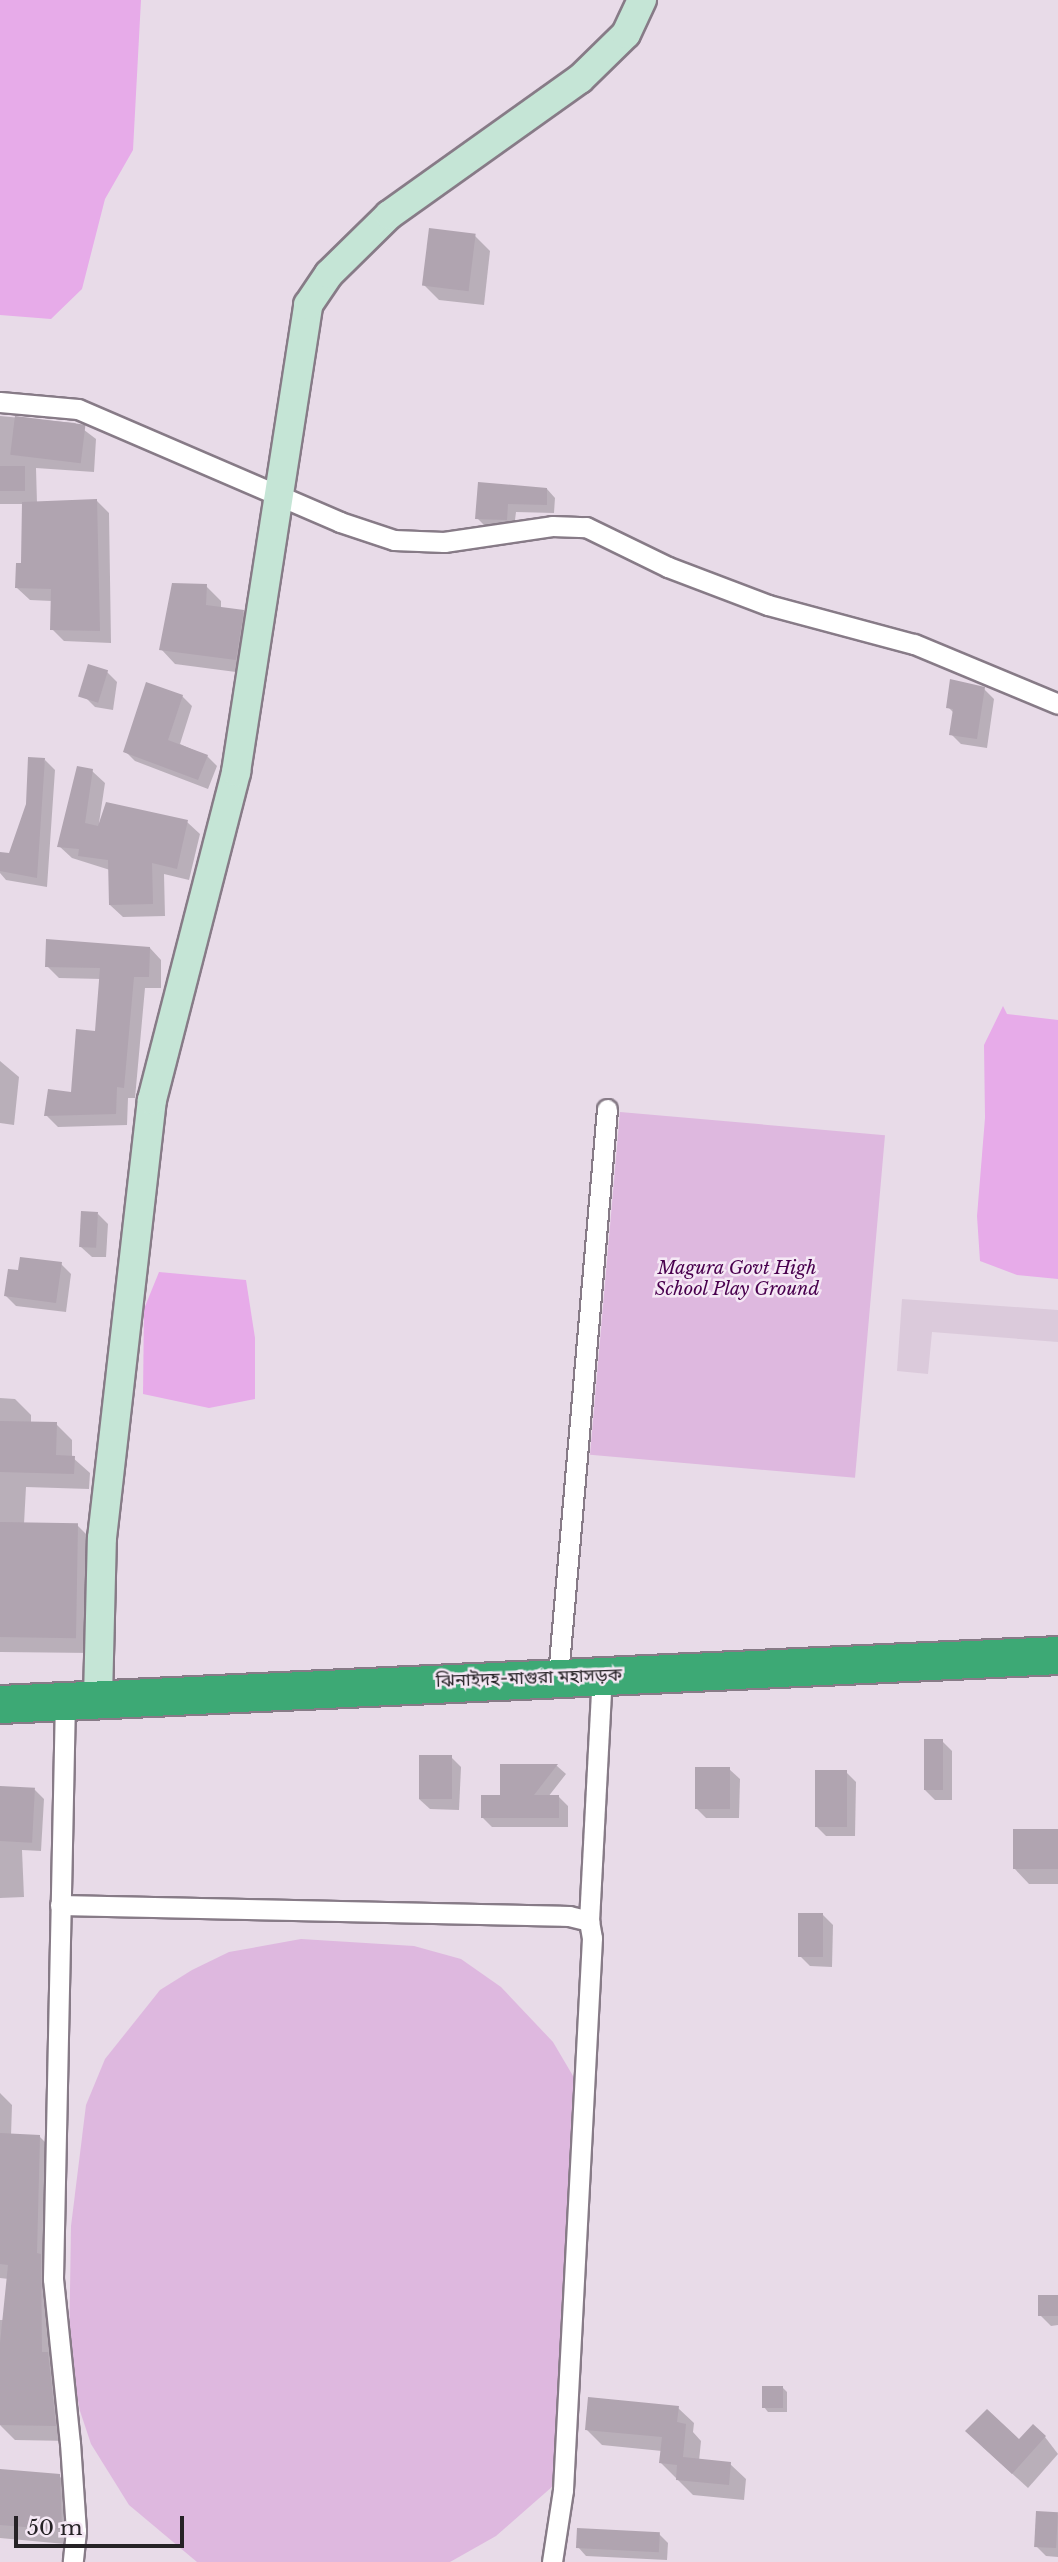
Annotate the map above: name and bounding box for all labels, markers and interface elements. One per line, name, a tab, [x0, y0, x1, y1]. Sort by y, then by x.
park label: Magura Govt High School Play Ground	[655, 1258, 819, 1300]
street label: ঝিনাইদহ-মাগুরা মহাসড়ক	[435, 1664, 623, 1692]
scale bar	[18, 2502, 187, 2546]
text: 50 m	[27, 2515, 82, 2541]

